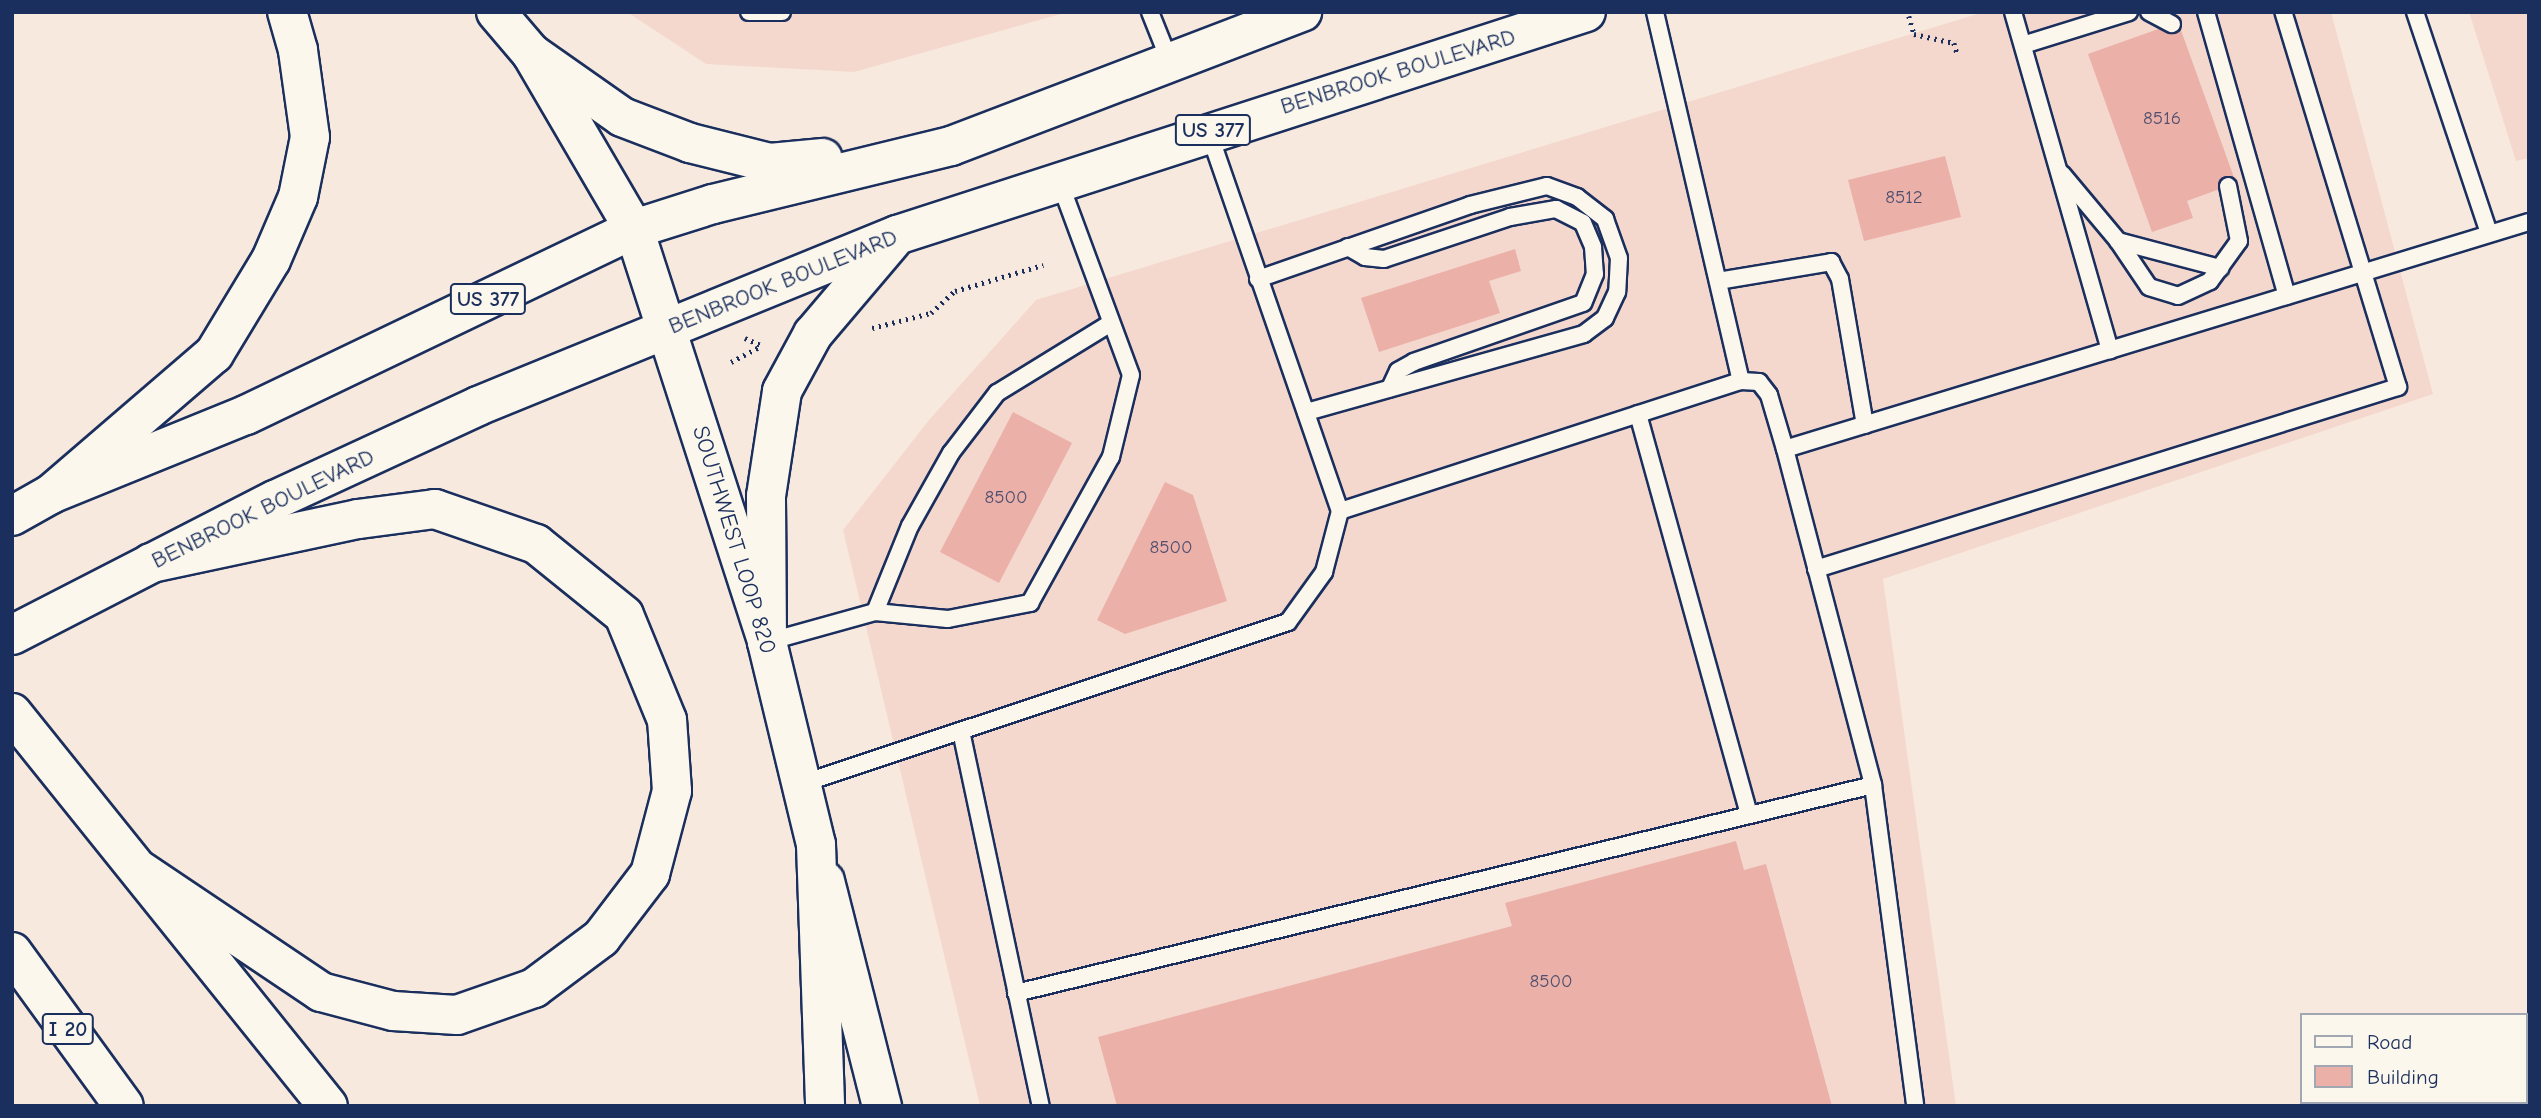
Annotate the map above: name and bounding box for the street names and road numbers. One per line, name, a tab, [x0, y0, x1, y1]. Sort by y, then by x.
street label: BENBROOK BOULEVARD	[1277, 23, 1519, 121]
road number: US 377	[1174, 113, 1252, 148]
street label: BENBROOK BOULEVARD	[665, 223, 901, 341]
road number: US 377	[449, 282, 526, 316]
street label: SOUTHWEST LOOP 820	[686, 423, 782, 657]
street label: BENBROOK BOULEVARD	[147, 443, 379, 575]
road number: I 20	[42, 1012, 94, 1046]

